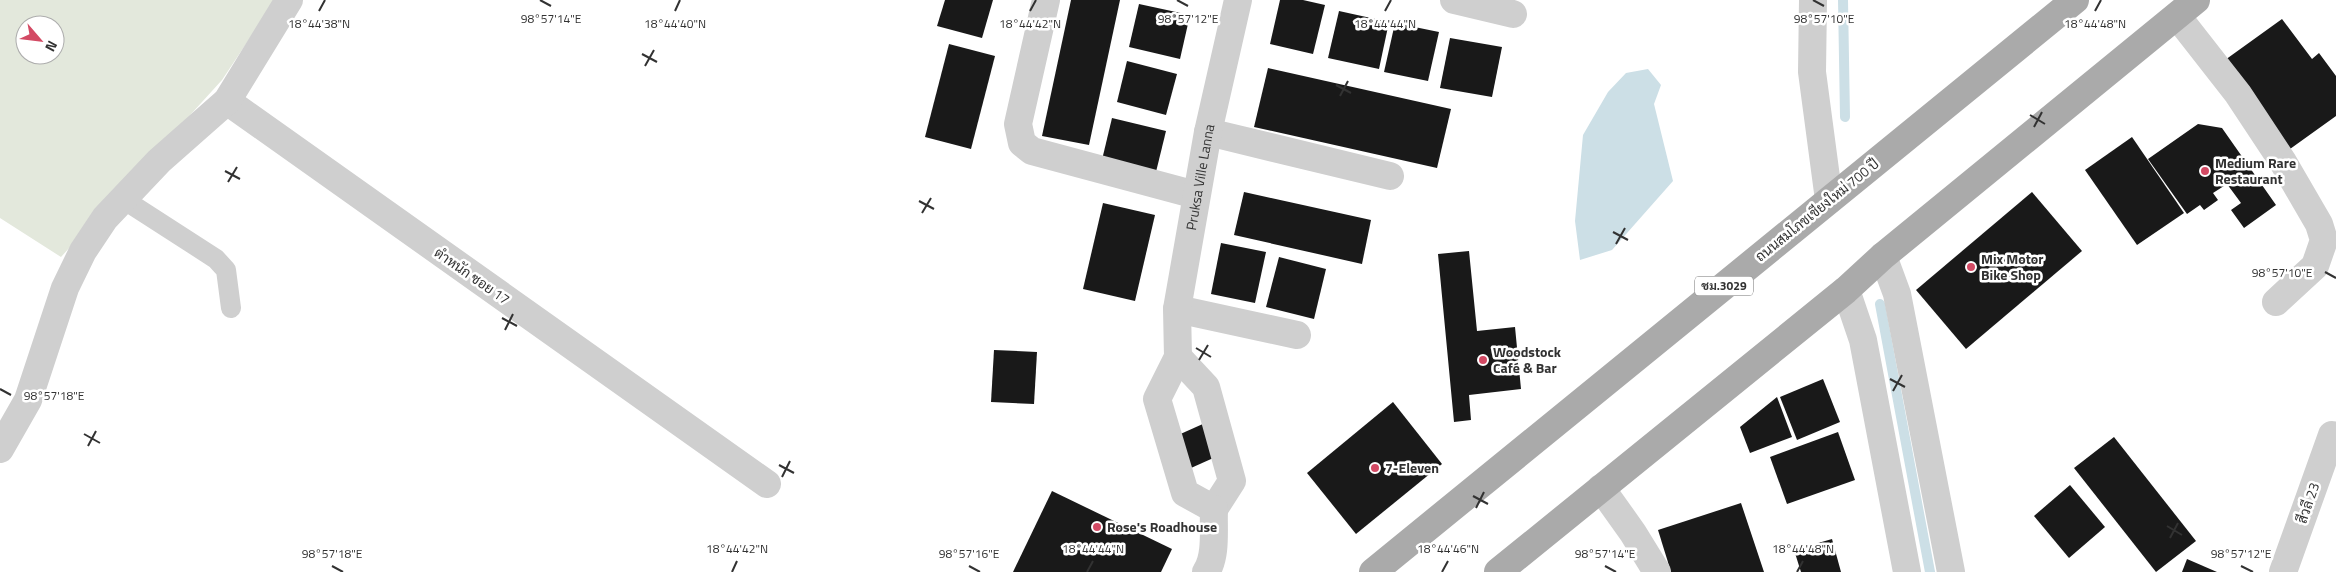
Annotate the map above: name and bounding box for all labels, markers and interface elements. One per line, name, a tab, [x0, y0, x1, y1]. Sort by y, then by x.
text: 98°57'14"E	[521, 9, 582, 28]
text: 98°57'12"E	[1158, 9, 1219, 28]
text: 98°57'10"E	[1794, 9, 1855, 28]
text: 18°44'38"N	[288, 14, 350, 33]
text: 18°44'40"N	[644, 14, 706, 33]
text: 18°44'42"N	[999, 14, 1061, 33]
text: 18°44'44"N	[1354, 14, 1416, 33]
text: 18°44'48"N	[2064, 14, 2126, 33]
north arrow	[15, 15, 65, 65]
text: N	[40, 37, 63, 56]
street label: Pruksa Ville Lanna	[1180, 122, 1220, 232]
place label: Medium Rare Restaurant	[2215, 152, 2296, 189]
street label: ถนนสมโภชเชียงใหม่ 700 ปี	[1750, 153, 1883, 266]
marker: Medium Rare Restaurant	[2199, 165, 2211, 177]
street label: ตำหนัก ซอย 17	[430, 242, 514, 309]
place label: Mix Motor Bike Shop	[1981, 248, 2043, 285]
marker: Mix Motor Bike Shop	[1965, 261, 1977, 273]
text: 98°57'10"E	[2252, 263, 2313, 282]
road number: ชม.3029	[1695, 276, 1753, 296]
place label: Woodstock Café & Bar	[1493, 341, 1562, 378]
marker: Woodstock Café & Bar	[1477, 354, 1489, 366]
text: 98°57'18"E	[24, 386, 85, 405]
place label: 7-Eleven	[1385, 457, 1439, 478]
marker: 7-Eleven	[1369, 462, 1381, 474]
street label: สีวลี 23	[2291, 479, 2324, 526]
place label: Rose's Roadhouse	[1107, 516, 1217, 537]
marker: Rose's Roadhouse	[1091, 521, 1103, 533]
text: 18°44'42"N	[706, 539, 768, 558]
text: 18°44'44"N	[1062, 539, 1124, 558]
text: 18°44'46"N	[1417, 539, 1479, 558]
text: 18°44'48"N	[1772, 539, 1834, 558]
text: 98°57'18"E	[302, 544, 363, 563]
text: 98°57'16"E	[939, 544, 1000, 563]
text: 98°57'14"E	[1575, 544, 1636, 563]
text: 98°57'12"E	[2211, 544, 2272, 563]

